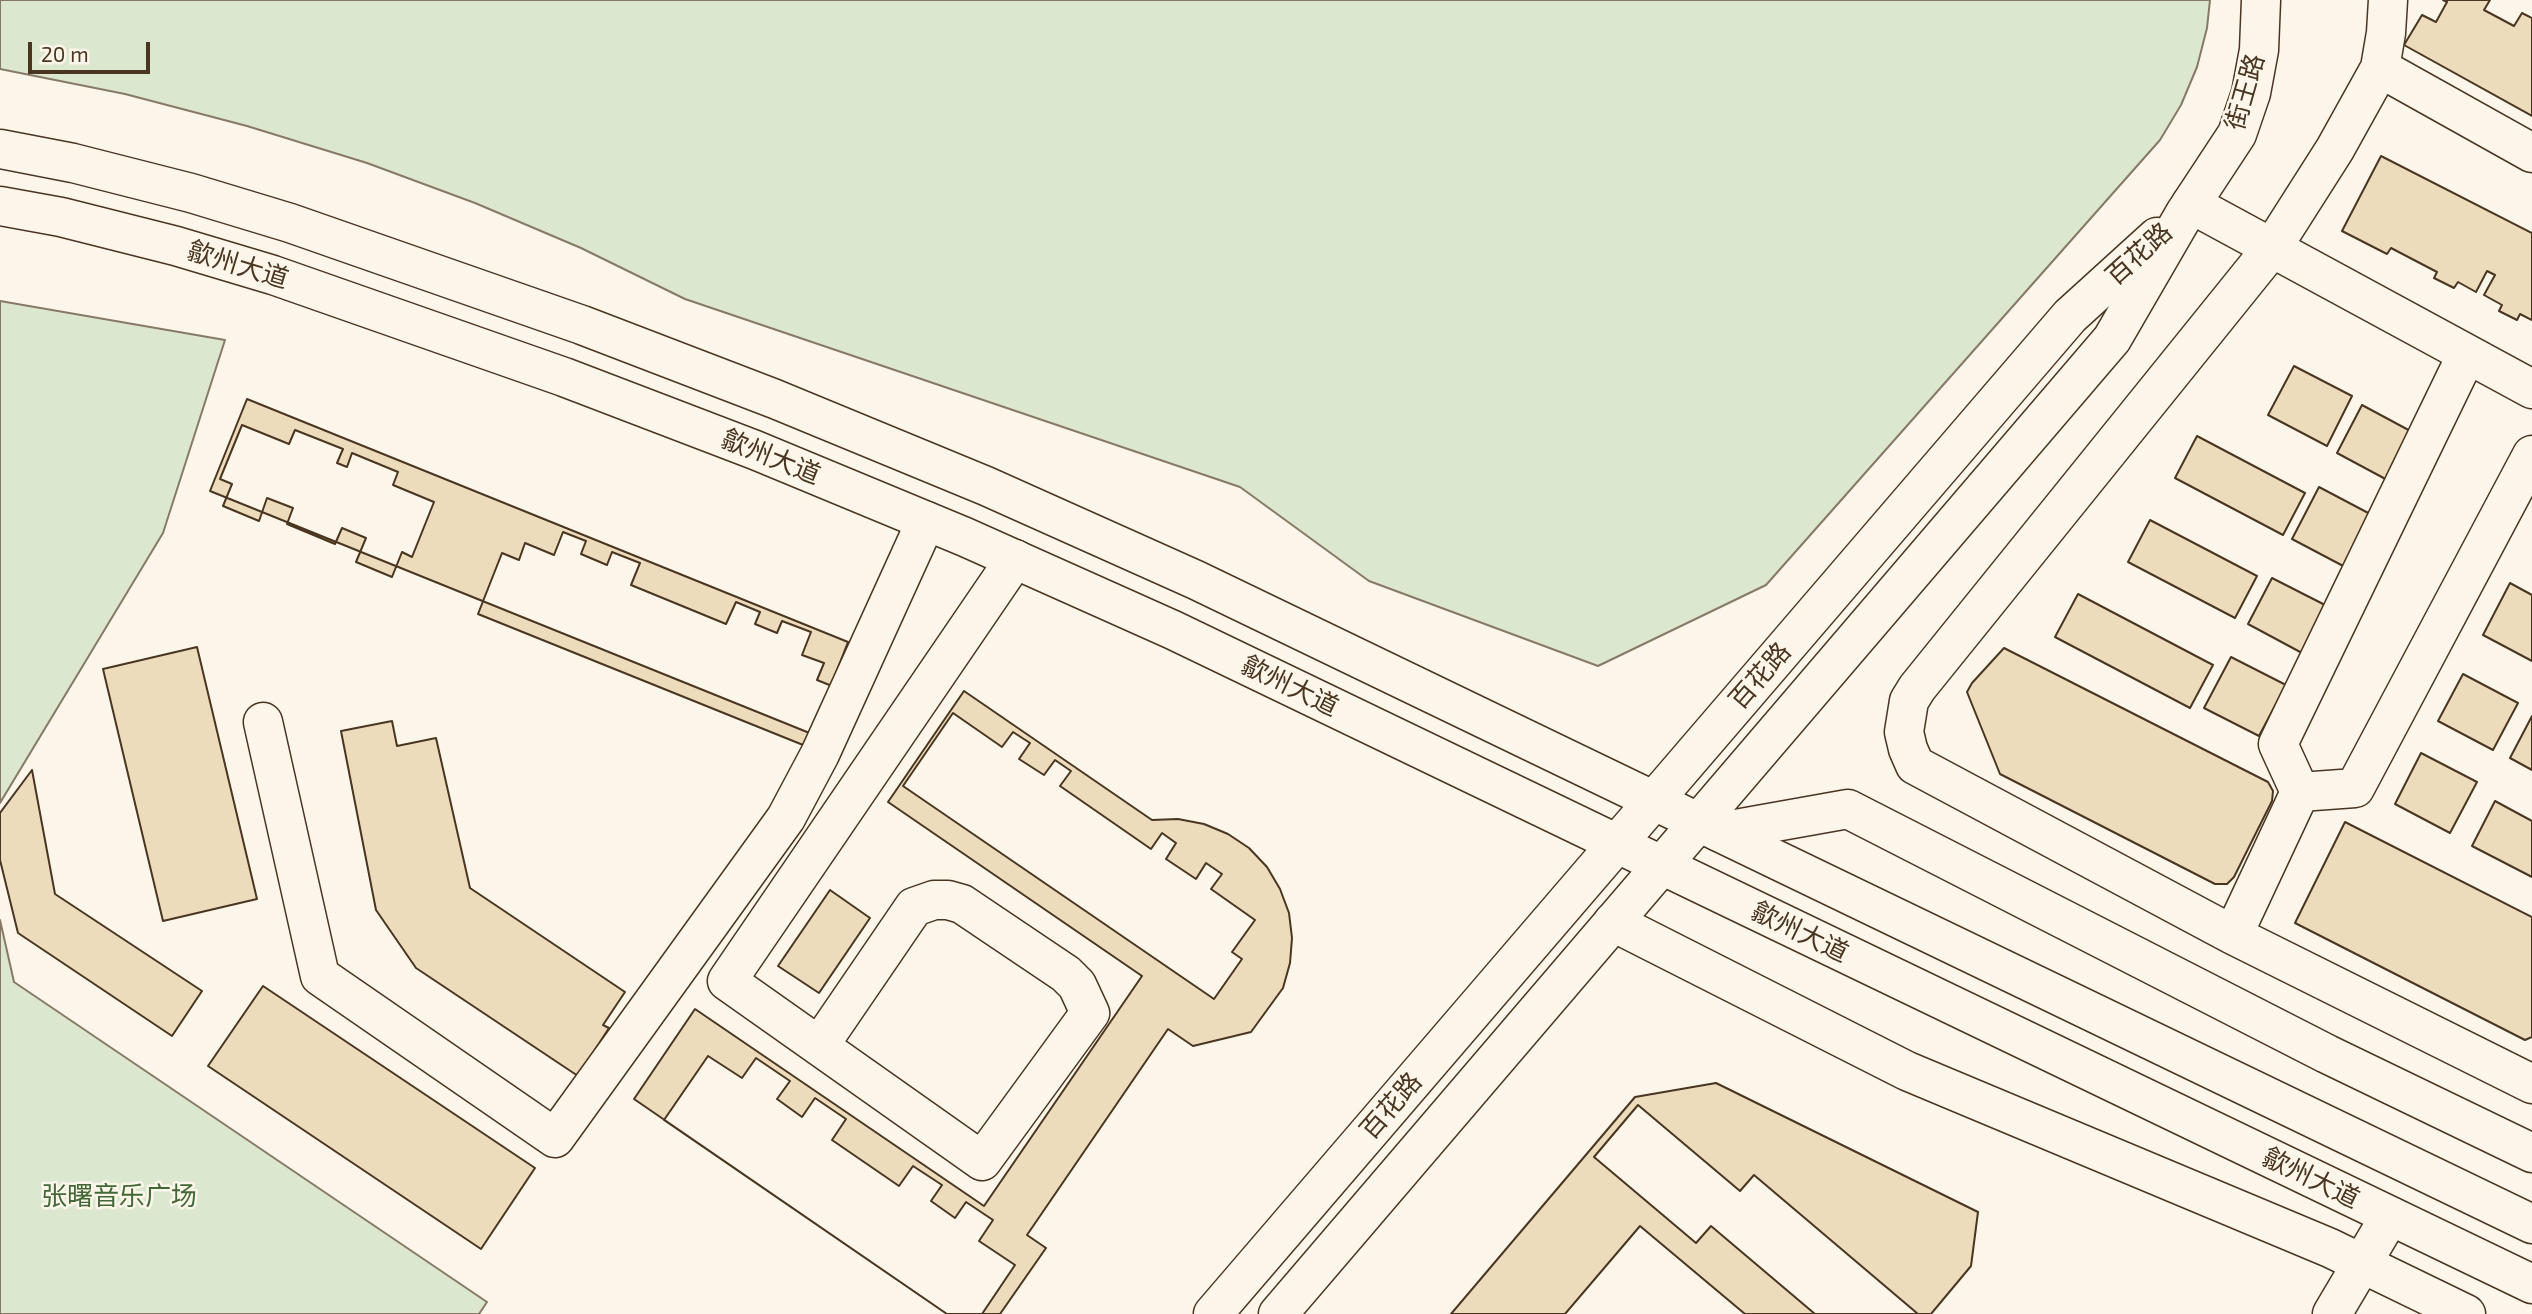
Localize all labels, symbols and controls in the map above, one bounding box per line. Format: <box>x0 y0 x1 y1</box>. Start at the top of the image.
scale bar <box>32 28 154 72</box>
text: 20 m <box>41 41 89 66</box>
street label: 街王路 <box>2219 50 2271 134</box>
street label: 百花路 <box>2100 216 2178 292</box>
street label: 歙州大道 <box>184 235 292 295</box>
street label: 歙州大道 <box>717 423 825 491</box>
street label: 百花路 <box>1723 636 1797 716</box>
street label: 歙州大道 <box>1236 649 1344 723</box>
street label: 歙州大道 <box>1746 895 1854 969</box>
street label: 百花路 <box>1354 1066 1428 1146</box>
street label: 歙州大道 <box>2257 1141 2365 1215</box>
park label: 张曙音乐广场 <box>41 1180 197 1212</box>

